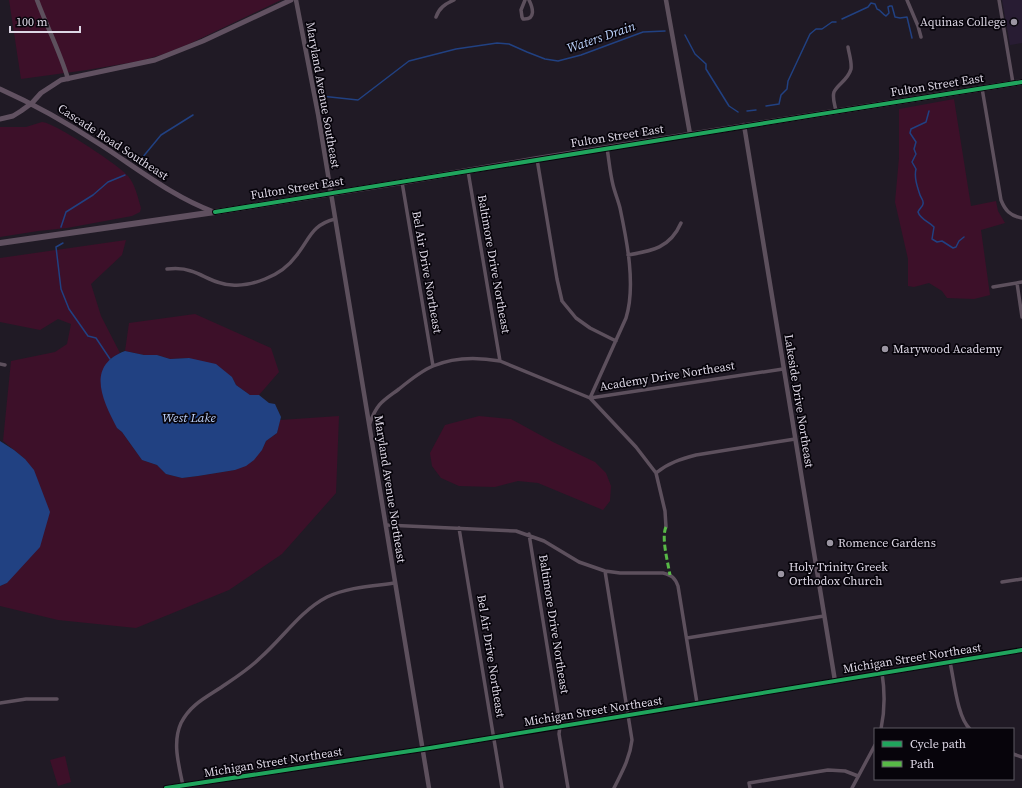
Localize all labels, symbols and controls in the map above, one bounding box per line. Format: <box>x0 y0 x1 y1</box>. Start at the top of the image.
scale bar <box>10 8 80 34</box>
text: 100 m <box>16 14 48 30</box>
place label: Aquinas College <box>920 14 1006 30</box>
water label: Waters Drain <box>565 17 638 57</box>
marker: Aquinas College <box>1009 17 1019 27</box>
street label: Maryland Avenue Southeast <box>302 21 344 169</box>
street label: Fulton Street East <box>889 70 985 100</box>
street label: Cascade Road Southeast <box>55 100 171 184</box>
street label: Fulton Street East <box>569 121 665 151</box>
street label: Fulton Street East <box>249 173 345 203</box>
street label: Baltimore Drive Northeast <box>474 193 514 335</box>
street label: Bel Air Drive Northeast <box>408 210 446 335</box>
street label: Lakeside Drive Northeast <box>781 333 817 469</box>
place label: Marywood Academy <box>893 341 1003 357</box>
marker: Marywood Academy <box>880 344 890 354</box>
street label: Academy Drive Northeast <box>598 357 736 395</box>
water label: West Lake <box>162 409 217 426</box>
street label: Maryland Avenue Northeast <box>370 414 410 564</box>
place label: Romence Gardens <box>838 535 936 551</box>
marker: Romence Gardens <box>825 538 835 548</box>
street label: Baltimore Drive Northeast <box>535 553 573 695</box>
place label: Holy Trinity Greek Orthodox Church <box>789 559 888 589</box>
marker: Holy Trinity Greek Orthodox Church <box>776 569 786 579</box>
street label: Bel Air Drive Northeast <box>473 594 509 719</box>
street label: Michigan Street Northeast <box>842 639 982 677</box>
street label: Michigan Street Northeast <box>523 692 663 730</box>
legend <box>874 728 1014 780</box>
text: Cycle path <box>910 736 966 752</box>
street label: Michigan Street Northeast <box>203 743 343 781</box>
text: Path <box>910 756 934 772</box>

